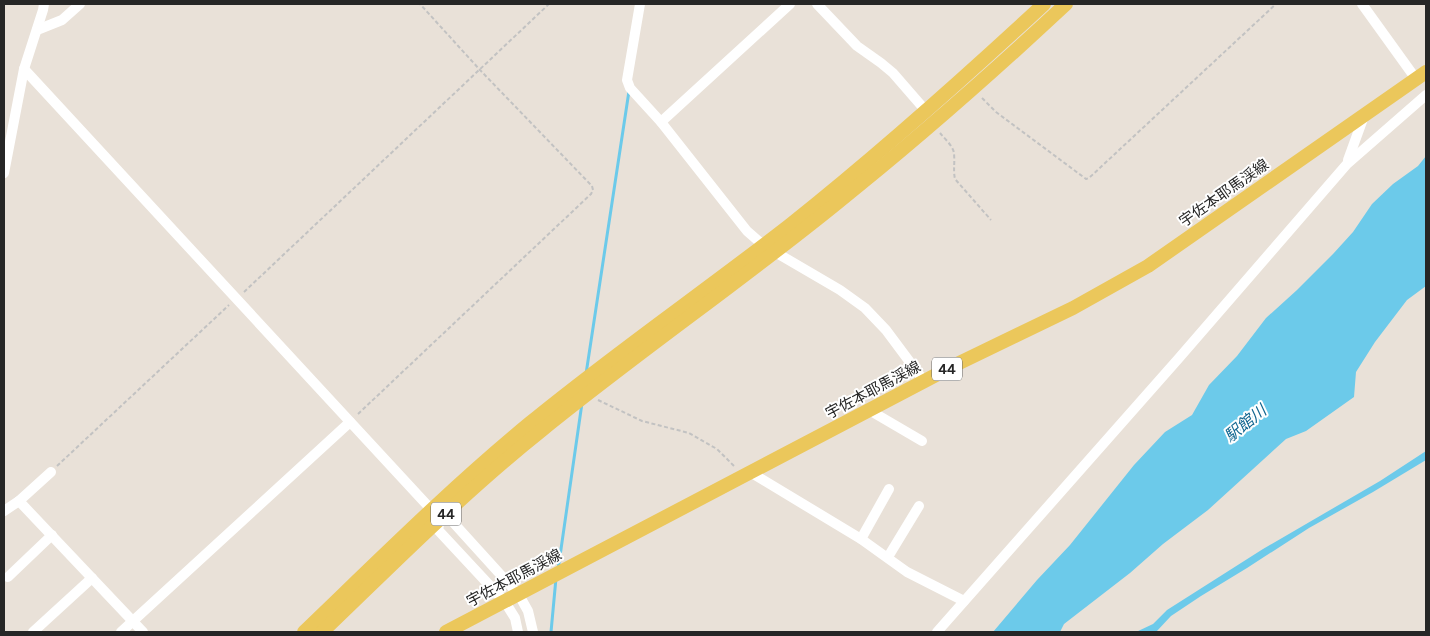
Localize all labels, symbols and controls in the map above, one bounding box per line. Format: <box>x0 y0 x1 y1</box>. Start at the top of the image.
street label: 宇佐本耶馬渓線 <box>1176 156 1272 230</box>
street label: 宇佐本耶馬渓線 <box>822 357 924 423</box>
road number: 44 <box>932 358 962 380</box>
water label: 駅館川 <box>1221 400 1271 446</box>
road number: 44 <box>431 502 461 526</box>
street label: 宇佐本耶馬渓線 <box>463 545 565 611</box>

